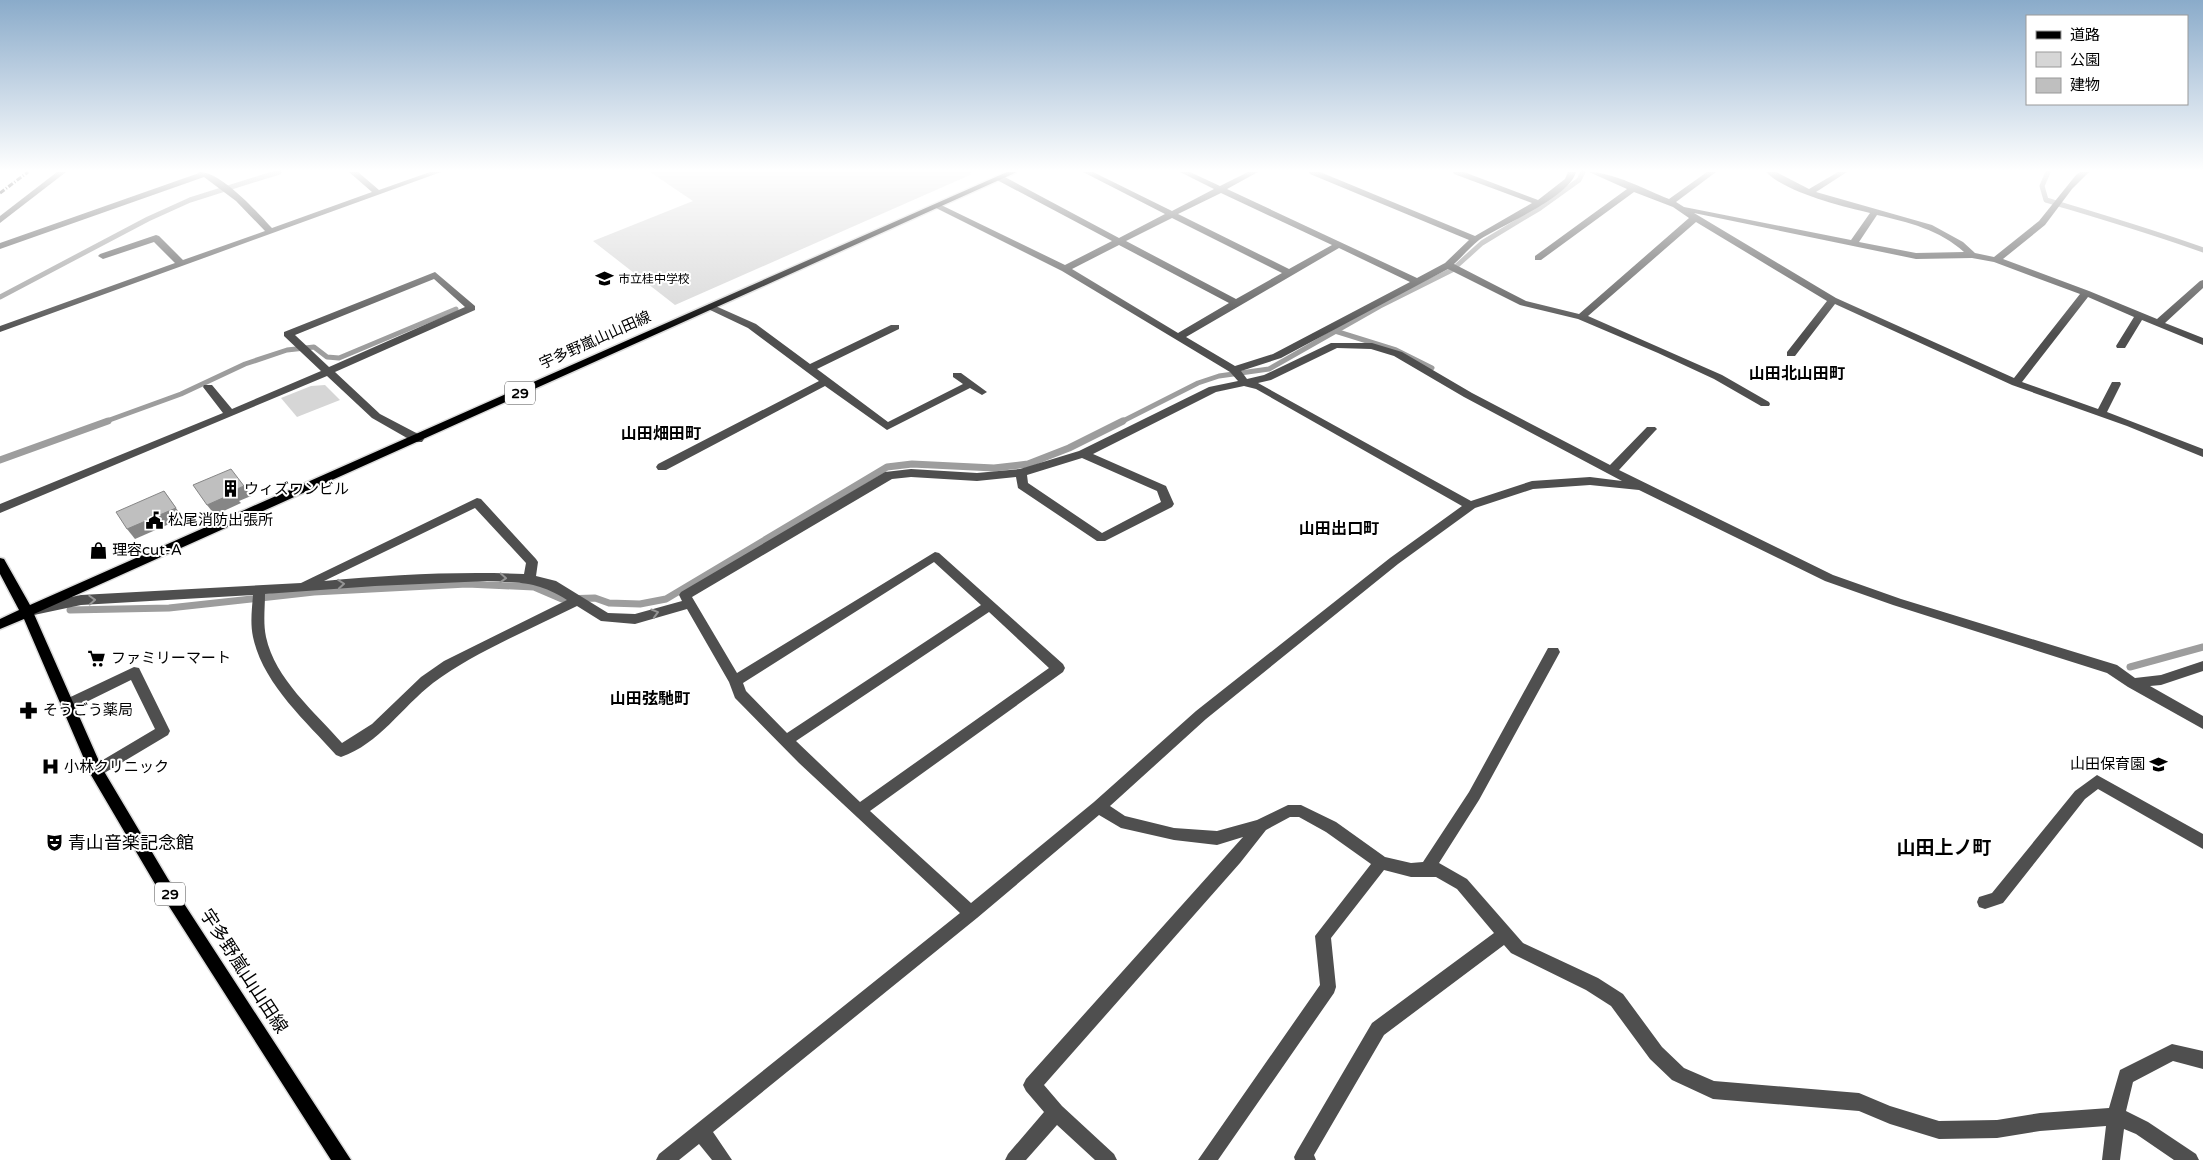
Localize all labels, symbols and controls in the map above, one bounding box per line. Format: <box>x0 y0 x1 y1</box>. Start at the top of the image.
legend <box>2026 15 2188 105</box>
text: 道路 <box>2070 26 2100 44</box>
text: 公園 <box>2070 51 2100 69</box>
text: 建物 <box>2070 76 2100 94</box>
school or university icon: 市立桂中学校 <box>594 269 614 289</box>
place label: 市立桂中学校 <box>618 272 690 286</box>
street label: 宇多野嵐山山田線 <box>537 307 653 373</box>
district label: 山田北山田町 <box>1749 364 1845 384</box>
road number: 29 <box>505 382 535 404</box>
district label: 山田畑田町 <box>621 424 701 444</box>
building icon: ウィズワンビル <box>220 479 240 499</box>
place label: ウィズワンビル <box>244 480 349 498</box>
public building icon: 松尾消防出張所 <box>144 510 164 530</box>
place label: 松尾消防出張所 <box>168 511 273 529</box>
district label: 山田出口町 <box>1299 519 1379 539</box>
shop icon: 理容cut-A <box>88 540 108 560</box>
place label: 理容cut-A <box>112 541 182 559</box>
one-way arrow <box>500 573 508 584</box>
one-way arrow <box>338 579 346 590</box>
one-way arrow <box>88 594 96 605</box>
one-way arrow <box>651 609 659 619</box>
supermarket icon: ファミリーマート <box>87 648 107 668</box>
place label: ファミリーマート <box>111 649 231 667</box>
district label: 山田弦馳町 <box>610 689 690 709</box>
pharmacy icon: そうごう薬局 <box>19 700 39 720</box>
place label: そうごう薬局 <box>43 701 133 719</box>
school or university icon: 山田保育園 <box>2149 754 2169 774</box>
place label: 山田保育園 <box>2070 755 2145 773</box>
hospital icon: 小林クリニック <box>40 757 60 777</box>
place label: 小林クリニック <box>64 758 169 776</box>
place label: 青山音楽記念館 <box>68 832 194 854</box>
theatre icon: 青山音楽記念館 <box>44 833 64 853</box>
district label: 山田上ノ町 <box>1896 837 1992 859</box>
road number: 29 <box>155 882 185 906</box>
street label: 宇多野嵐山山田線 <box>196 905 292 1037</box>

